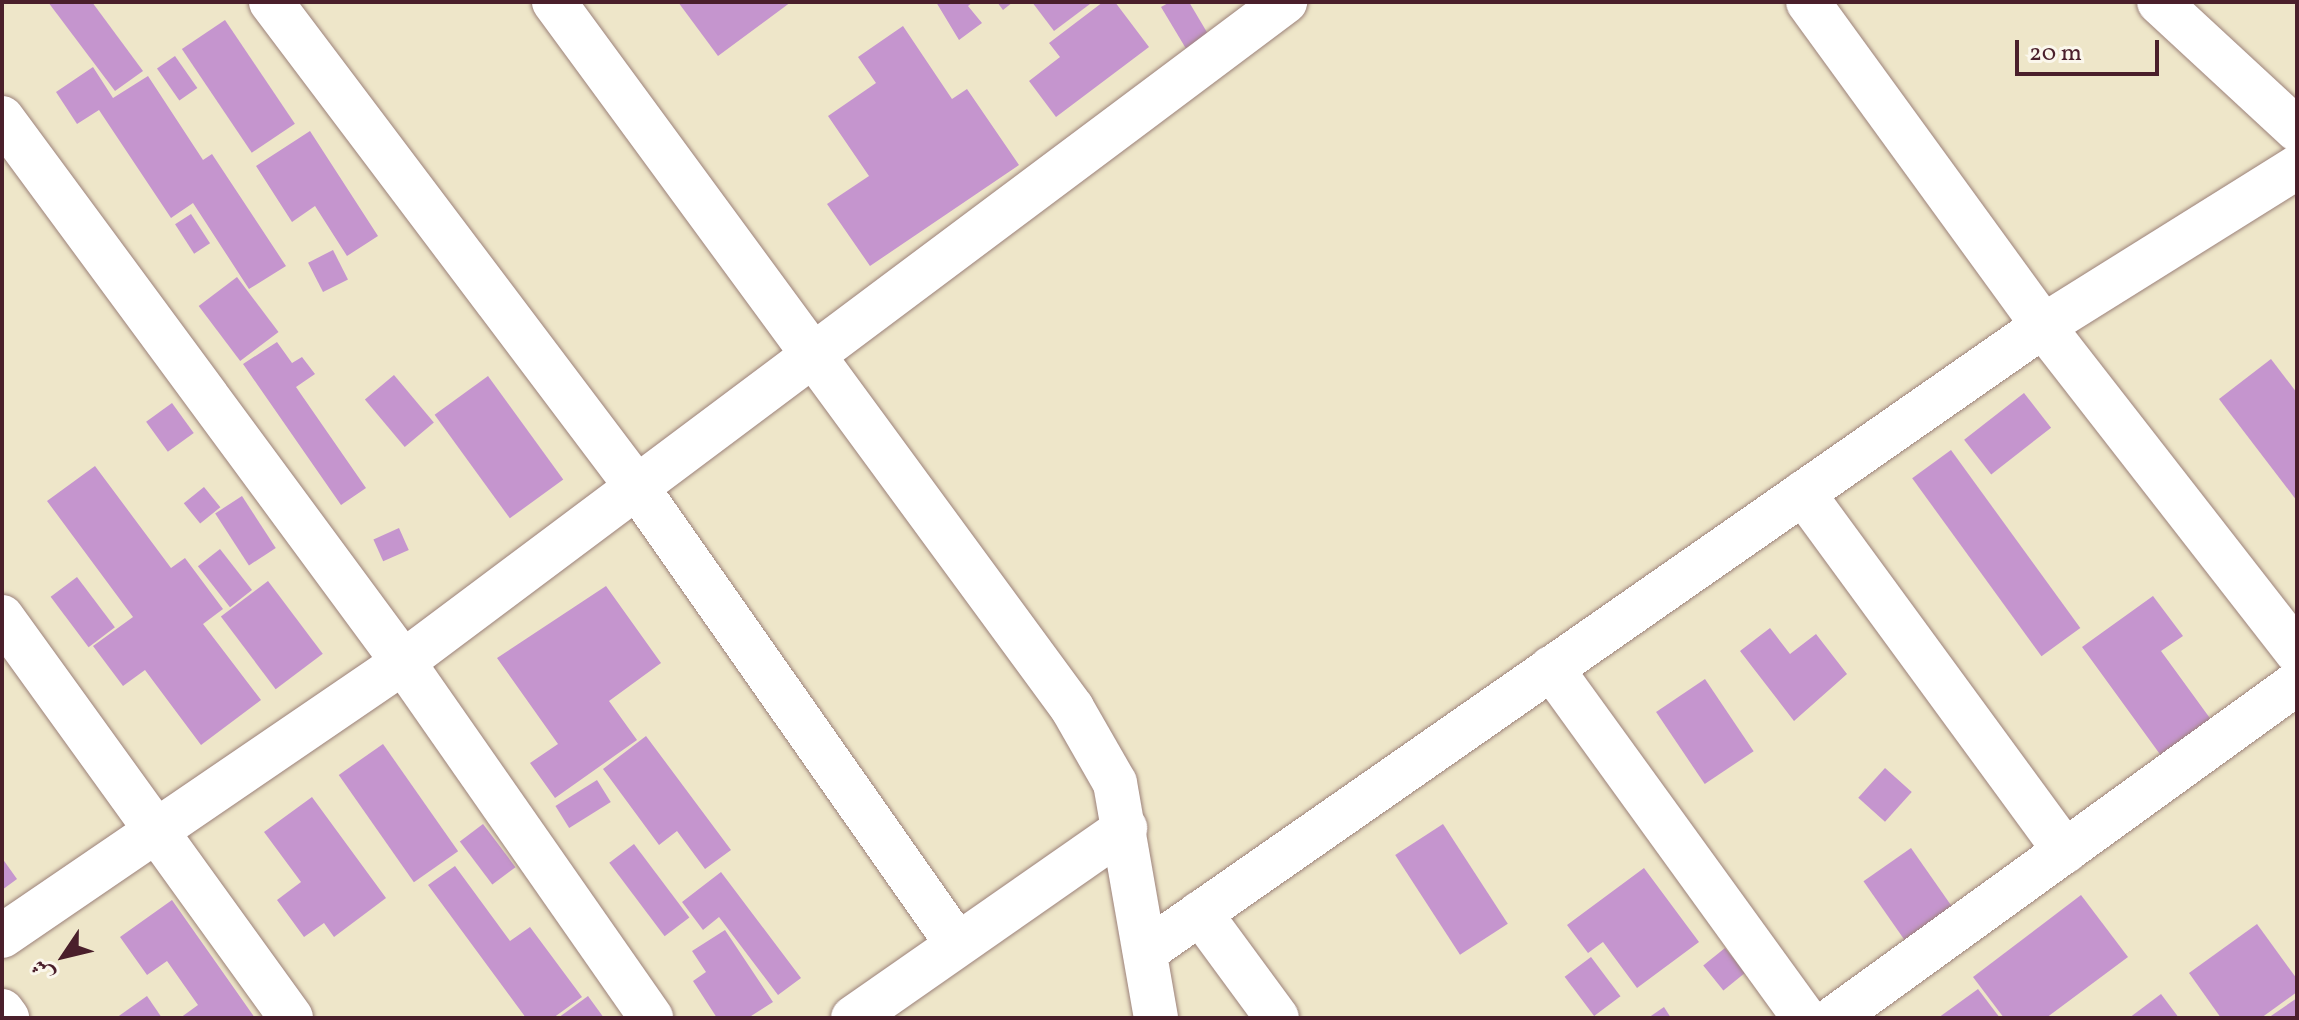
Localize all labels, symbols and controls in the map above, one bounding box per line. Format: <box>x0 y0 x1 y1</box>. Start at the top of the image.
scale bar <box>2019 24 2163 74</box>
text: 20 m <box>2029 37 2082 71</box>
north arrow <box>24 916 104 996</box>
text: ش <box>25 952 63 988</box>

